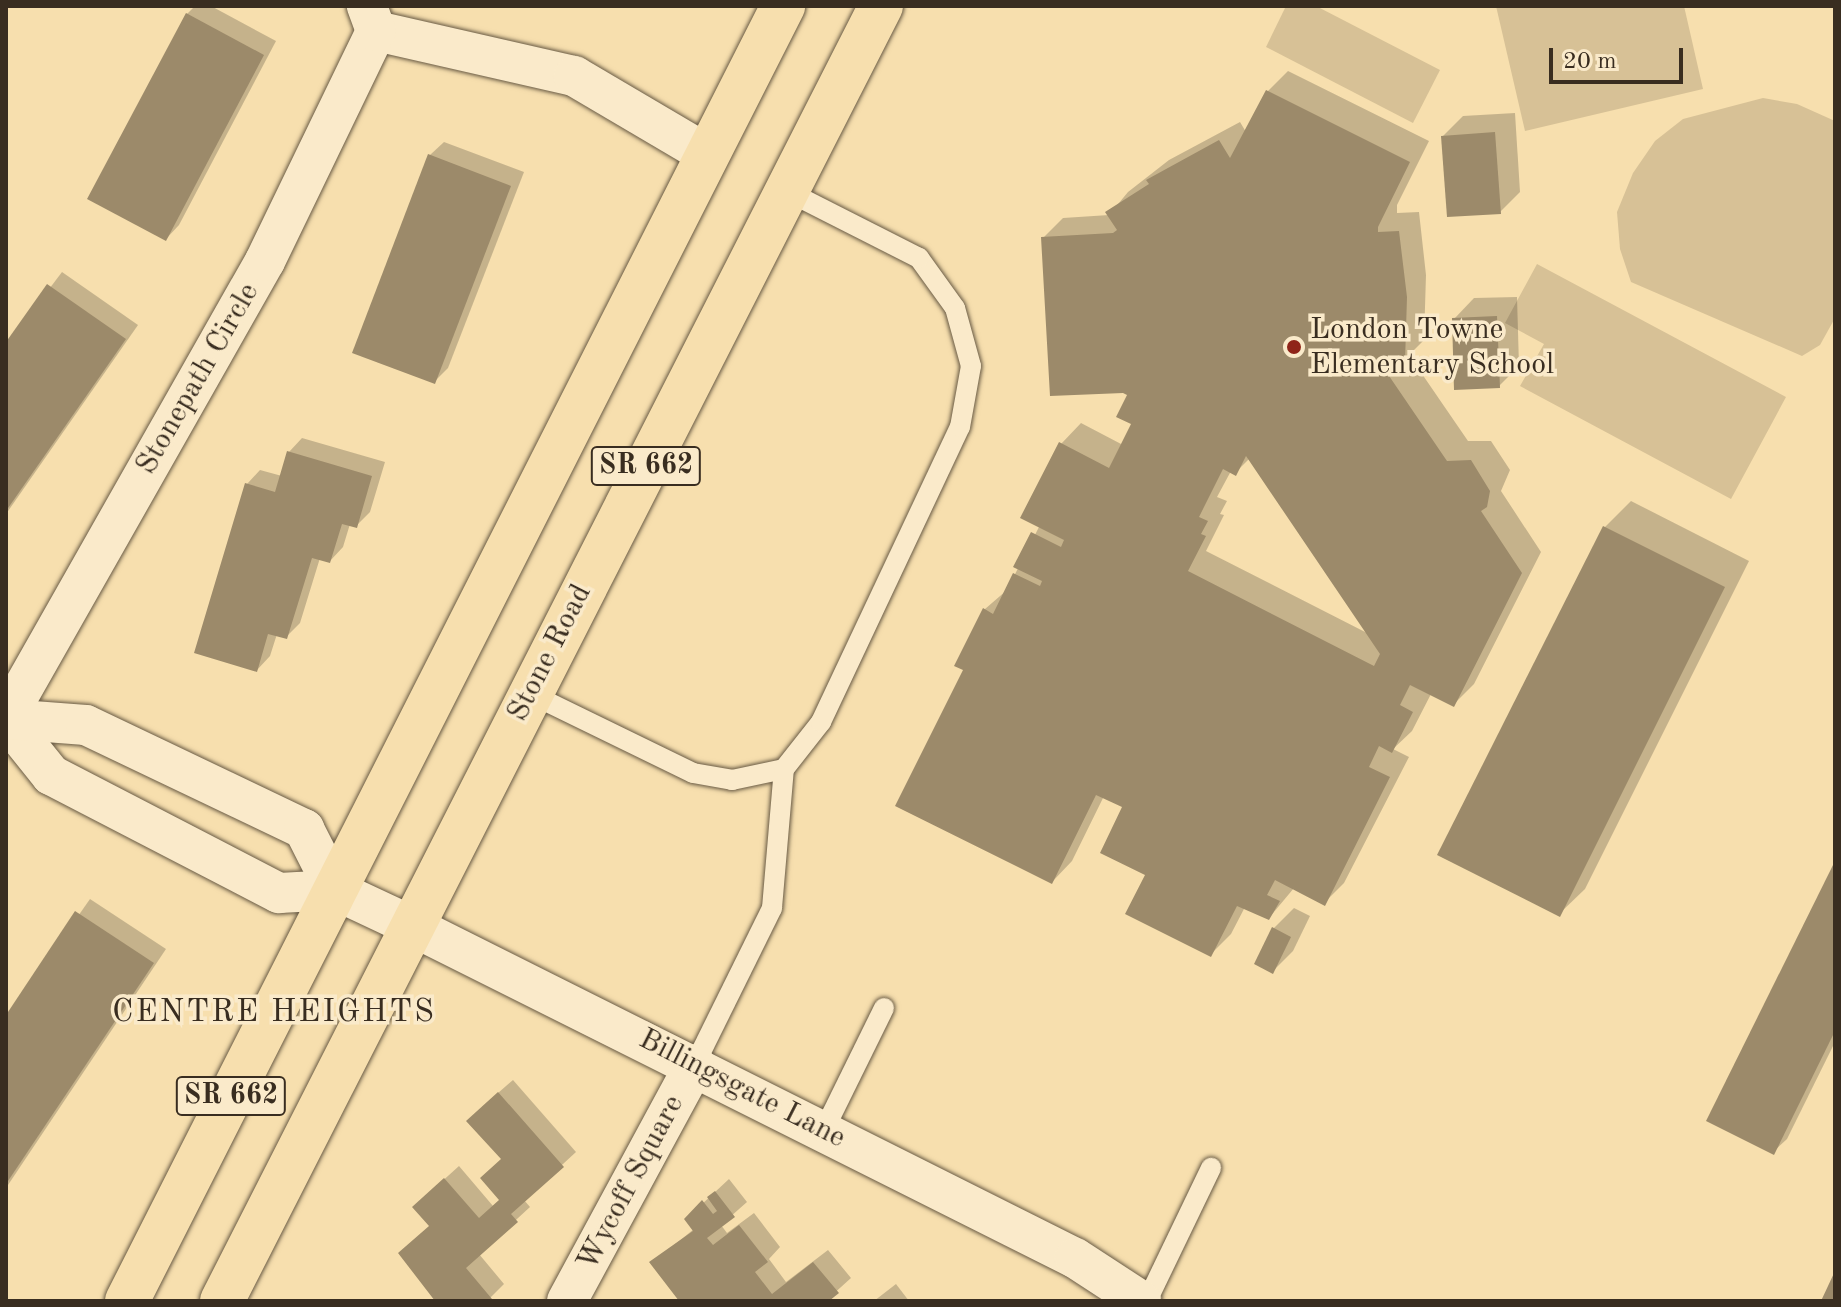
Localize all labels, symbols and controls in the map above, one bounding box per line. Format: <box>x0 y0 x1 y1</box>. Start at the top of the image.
scale bar <box>1553 32 1687 82</box>
text: 20 m <box>1563 50 1617 74</box>
street label: Stonepath Circle <box>129 277 267 481</box>
place label: London Towne Elementary School <box>1310 312 1554 382</box>
marker: London Towne Elementary School <box>1285 338 1303 356</box>
road number: SR 662 <box>590 442 702 490</box>
street label: Stone Road <box>500 578 600 728</box>
district label: CENTRE HEIGHTS <box>112 994 436 1032</box>
street label: Billingsgate Lane <box>633 1021 851 1157</box>
road number: SR 662 <box>175 1072 287 1120</box>
street label: Wycoff Square <box>570 1089 692 1277</box>

